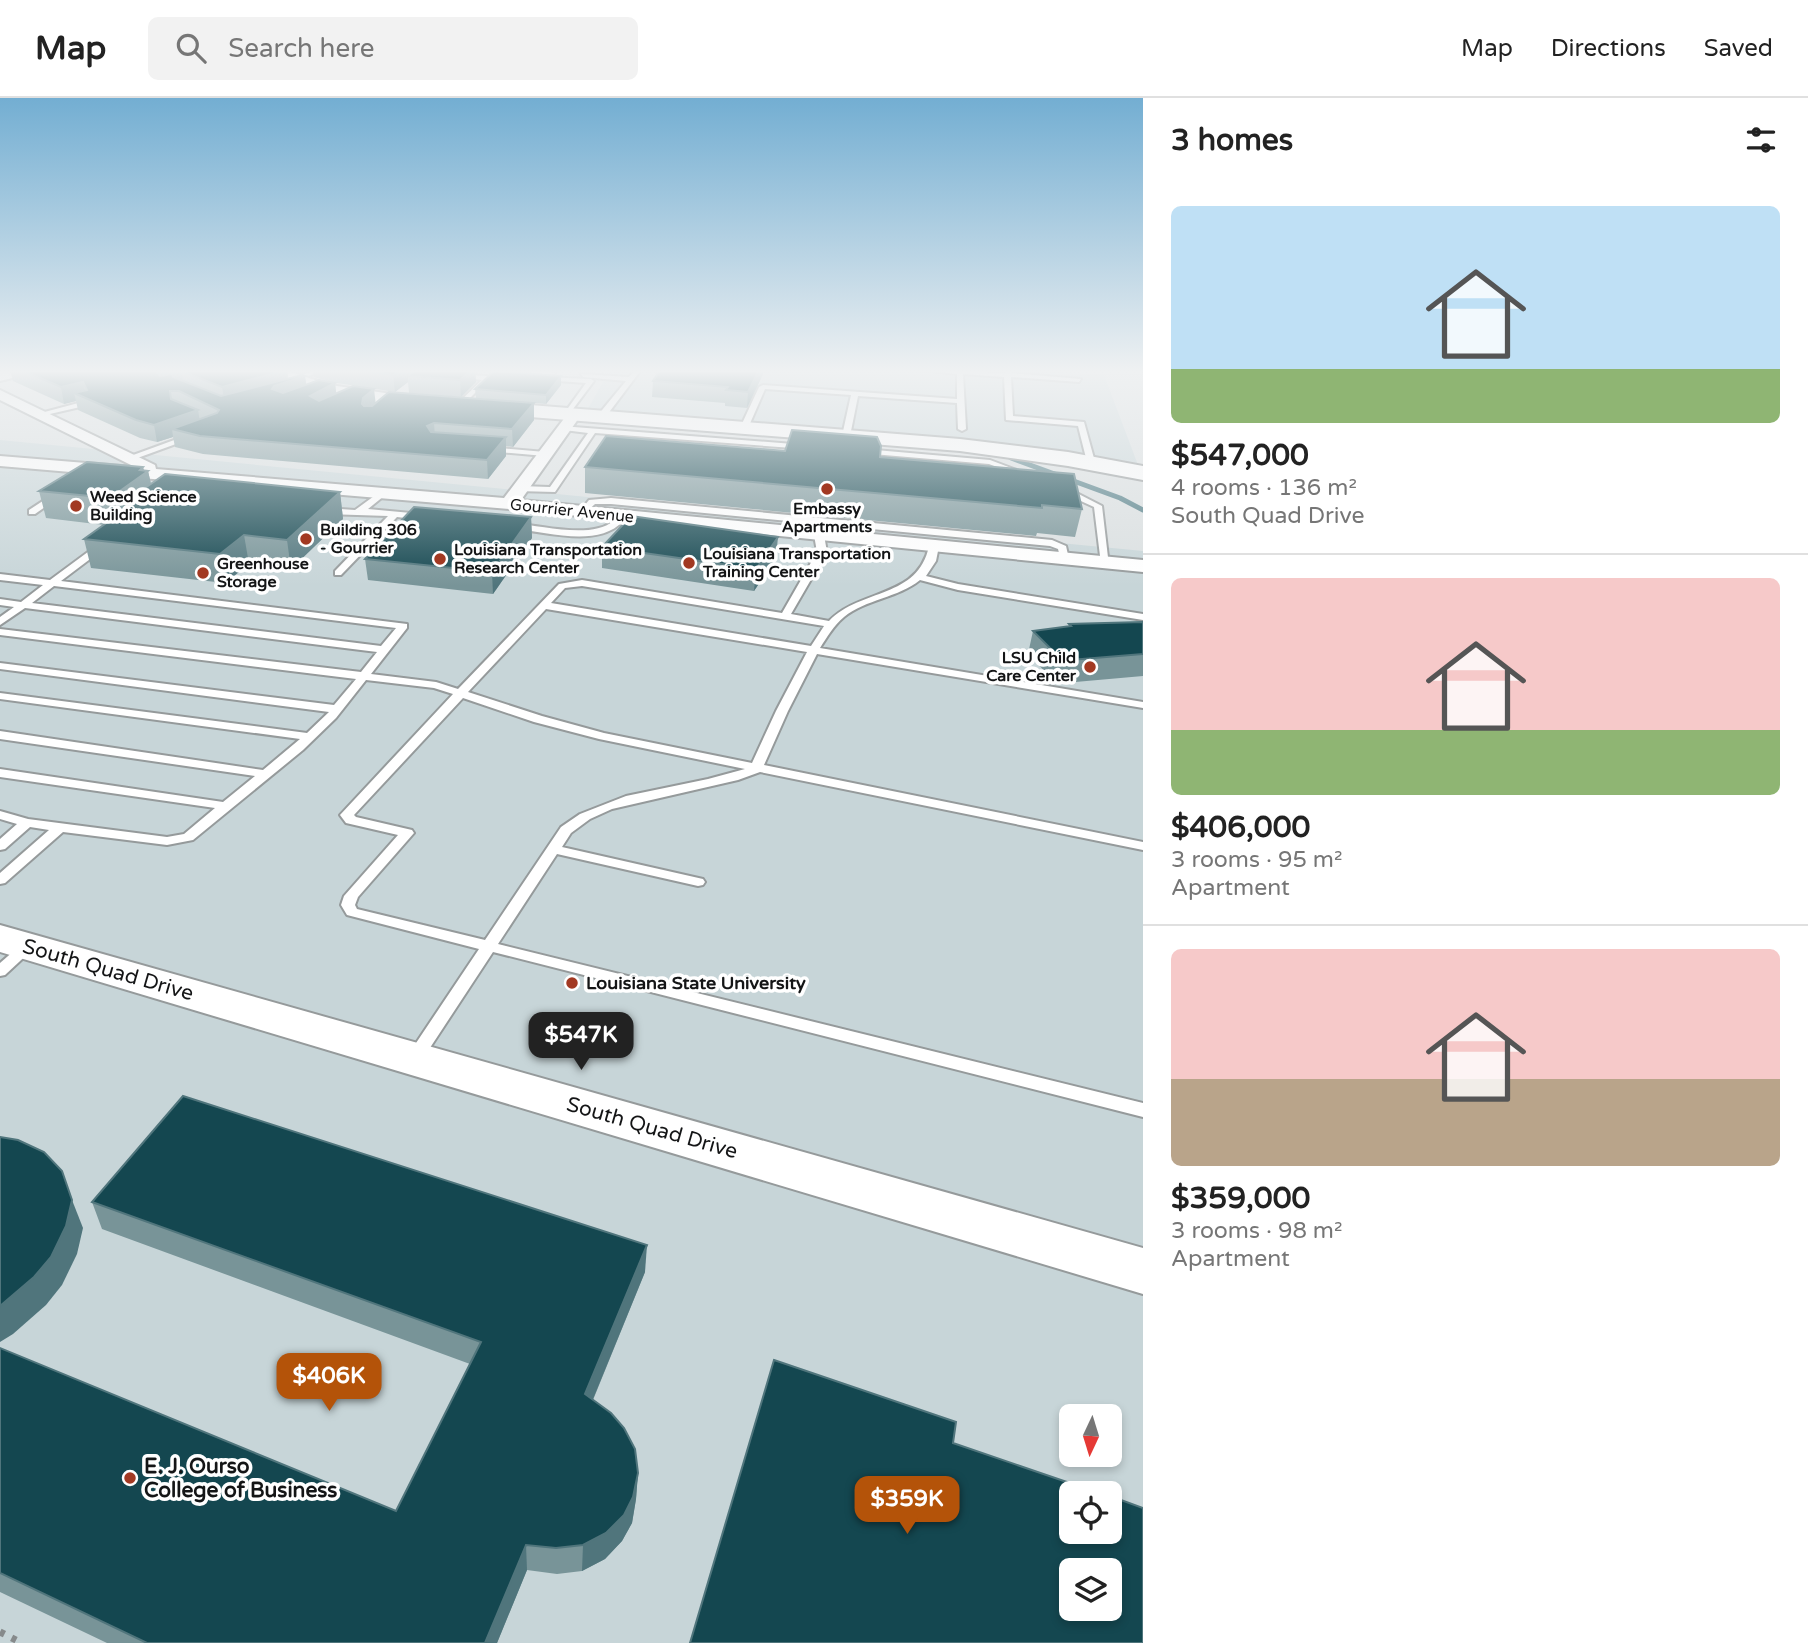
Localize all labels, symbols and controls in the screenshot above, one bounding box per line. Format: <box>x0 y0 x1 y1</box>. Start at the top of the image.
search box <box>148 17 638 80</box>
text: Map <box>35 29 106 68</box>
icon: search <box>172 29 210 67</box>
text: Search here <box>228 33 374 64</box>
text: Map <box>1461 34 1513 63</box>
text: Directions <box>1551 34 1666 63</box>
text: Saved <box>1704 34 1773 63</box>
icon: filters <box>1742 121 1780 159</box>
text: 3 homes <box>1171 122 1293 159</box>
icon: home <box>1413 251 1539 377</box>
text: $547,000 <box>1171 437 1309 474</box>
text: 4 rooms · 136 m² <box>1171 474 1357 502</box>
marker: Embassy Apartments <box>819 481 835 497</box>
place label: Weed Science Building <box>90 487 197 525</box>
street label: Gourrier Avenue <box>509 495 635 527</box>
marker: Weed Science Building <box>68 498 84 514</box>
place label: Embassy Apartments <box>782 499 872 537</box>
text: South Quad Drive <box>1171 502 1365 530</box>
place label: Building 306 - Gourrier <box>320 520 417 558</box>
marker: Building 306 - Gourrier <box>298 531 314 547</box>
place label: Louisiana Transportation Research Center <box>454 540 642 578</box>
place label: Louisiana Transportation Training Center <box>702 544 891 582</box>
marker: Louisiana Transportation Research Center <box>432 551 448 567</box>
place label: Greenhouse Storage <box>217 554 309 592</box>
marker: Louisiana Transportation Training Center <box>681 555 697 571</box>
marker: Greenhouse Storage <box>195 565 211 581</box>
icon: home <box>1413 623 1539 749</box>
place label: LSU Child Care Center <box>986 648 1077 686</box>
marker: LSU Child Care Center <box>1082 659 1098 675</box>
text: $406,000 <box>1171 809 1310 846</box>
text: 3 rooms · 95 m² <box>1171 846 1342 874</box>
text: Apartment <box>1171 874 1290 902</box>
street label: South Quad Drive <box>20 934 196 1006</box>
place label: Louisiana State University <box>586 972 806 994</box>
marker: Louisiana State University <box>564 975 580 991</box>
icon: home <box>1413 994 1539 1120</box>
pin: $547K <box>532 1012 630 1072</box>
text: $547K <box>545 1021 617 1049</box>
street label: South Quad Drive <box>564 1092 740 1164</box>
text: $359,000 <box>1171 1180 1310 1217</box>
text: 3 rooms · 98 m² <box>1171 1217 1342 1245</box>
text: Apartment <box>1171 1245 1290 1273</box>
pin: $406K <box>280 1354 378 1413</box>
text: $406K <box>293 1362 365 1390</box>
north arrow <box>1059 1404 1122 1466</box>
map controls <box>1059 1404 1122 1621</box>
place label: E. J. Ourso College of Business <box>144 1454 337 1503</box>
marker: E. J. Ourso College of Business <box>122 1470 138 1486</box>
pin: $359K <box>858 1476 956 1536</box>
button: locate <box>1059 1481 1122 1544</box>
text: $359K <box>871 1485 943 1513</box>
button: layers <box>1059 1558 1122 1621</box>

